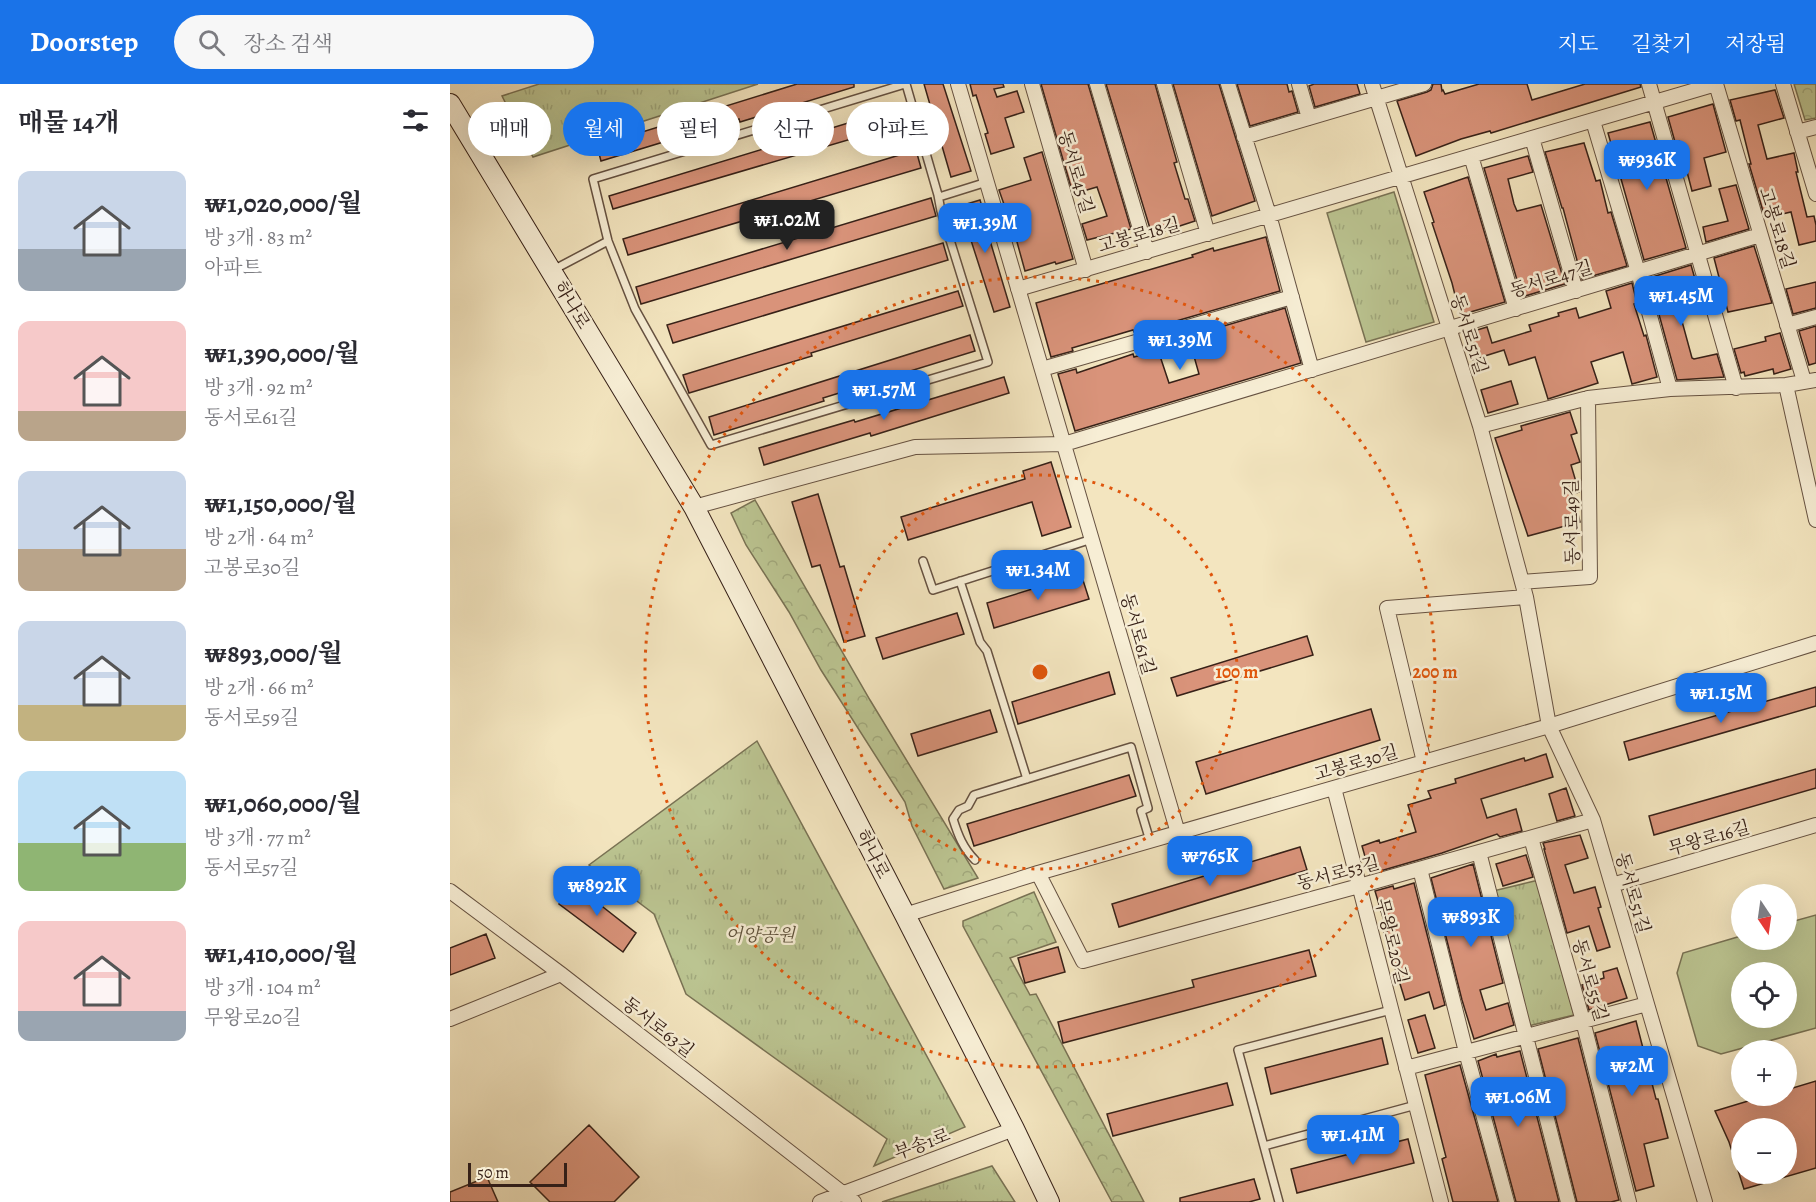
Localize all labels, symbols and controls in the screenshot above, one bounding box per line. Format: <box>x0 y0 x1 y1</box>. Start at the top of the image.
search box <box>174 15 594 69</box>
text: Doorstep <box>30 23 138 61</box>
icon: search <box>195 26 228 59</box>
text: 장소 검색 <box>243 29 333 59</box>
text: 지도 <box>1558 30 1598 58</box>
text: 길찾기 <box>1631 30 1692 58</box>
text: 저장됨 <box>1725 30 1786 58</box>
chip: 매매 <box>468 102 551 156</box>
chip: 월세 <box>563 102 645 156</box>
chip: 필터 <box>657 102 740 156</box>
chip: 신규 <box>752 102 834 156</box>
chip: 아파트 <box>846 102 949 156</box>
icon: filters <box>399 104 432 137</box>
text: 매물 14개 <box>18 105 119 140</box>
street label: 동서로45길 <box>1053 128 1099 216</box>
pin: ₩936K <box>1605 140 1689 191</box>
text: ₩936K <box>1618 146 1676 173</box>
street label: 고봉로18길 <box>1753 184 1801 272</box>
text: ₩1,020,000/월 <box>204 186 362 221</box>
icon: home <box>66 195 138 267</box>
pin: ₩1.02M <box>738 200 836 251</box>
pin: ₩1.39M <box>936 203 1034 254</box>
text: ₩1.02M <box>754 206 821 233</box>
text: ₩1.39M <box>952 209 1018 236</box>
street label: 고봉로18길 <box>1095 212 1183 258</box>
text: 방 3개 · 83 m² <box>204 224 312 251</box>
text: 아파트 <box>204 254 262 281</box>
street label: 동서로47길 <box>1507 255 1595 303</box>
street label: 하나로 <box>548 276 596 334</box>
pin: ₩1.45M <box>1632 276 1730 327</box>
text: ₩1.45M <box>1648 282 1714 309</box>
street label: 동서로51길 <box>1445 291 1493 377</box>
pin: ₩1.39M <box>1131 320 1229 371</box>
text: ₩1.39M <box>1147 326 1213 353</box>
text: ₩1,390,000/월 <box>204 336 360 371</box>
icon: home <box>66 345 138 417</box>
pin: ₩1.57M <box>835 370 933 421</box>
text: 방 3개 · 92 m² <box>204 374 313 401</box>
text: ₩1.57M <box>852 376 916 403</box>
text: 동서로61길 <box>204 404 297 431</box>
street label: 동서로49길 <box>1559 479 1585 565</box>
text: ₩1,150,000/월 <box>204 486 357 521</box>
icon: home <box>66 495 138 567</box>
text: 방 2개 · 64 m² <box>204 524 313 551</box>
pin: ₩1.34M <box>989 550 1087 601</box>
text: 고봉로30길 <box>204 554 300 581</box>
text: ₩1.34M <box>1005 556 1071 583</box>
street label: 동서로61길 <box>1115 590 1161 678</box>
text: ₩893,000/월 <box>204 636 343 671</box>
icon: home <box>66 645 138 717</box>
text: 100 m <box>1216 660 1258 684</box>
text: 200 m <box>1412 660 1458 684</box>
centre of rings <box>1030 662 1050 682</box>
pin: ₩1.15M <box>1672 673 1770 724</box>
text: 방 2개 · 66 m² <box>204 674 314 701</box>
text: ₩1.15M <box>1690 679 1752 706</box>
text: 동서로59길 <box>204 704 299 731</box>
street label: 고봉로30길 <box>1311 740 1401 786</box>
text: ₩1,060,000/월 <box>204 786 362 821</box>
icon: home <box>66 795 138 867</box>
street label: 무왕로16길 <box>1665 815 1753 861</box>
text: 방 3개 · 77 m² <box>204 824 311 851</box>
street label: 하나로 <box>850 825 896 883</box>
pin: ₩765K <box>1168 836 1252 887</box>
text: ₩765K <box>1181 842 1239 869</box>
street label: 동서로53길 <box>1294 850 1382 896</box>
street label: 동서로51길 <box>1610 850 1656 936</box>
text: 동서로57길 <box>204 854 298 881</box>
pin: ₩892K <box>555 866 639 917</box>
text: ₩892K <box>567 872 627 899</box>
north arrow <box>1731 884 1797 950</box>
map controls <box>1731 884 1797 1184</box>
street label: 무왕로20길 <box>1370 896 1414 986</box>
pin: ₩893K <box>1429 897 1513 948</box>
text: ₩893K <box>1442 903 1500 930</box>
park label: 어양공원 <box>725 923 796 947</box>
text: ₩1,410,000/월 <box>204 936 358 971</box>
street label: 동서로55길 <box>1567 936 1613 1024</box>
icon: home <box>66 945 138 1017</box>
button: locate <box>1731 962 1797 1028</box>
text: 방 3개 · 104 m² <box>204 974 321 1001</box>
street label: 동서로63길 <box>617 991 699 1063</box>
text: 무왕로20길 <box>204 1004 301 1031</box>
button: + <box>1731 1040 1797 1106</box>
pin: ₩2M <box>1603 1046 1661 1097</box>
text: ₩2M <box>1610 1052 1654 1079</box>
pin: ₩1.06M <box>1469 1077 1567 1128</box>
text: ₩1.06M <box>1485 1083 1551 1110</box>
pin: ₩1.41M <box>1304 1115 1402 1166</box>
button: − <box>1731 1118 1797 1184</box>
text: ₩1.41M <box>1321 1121 1385 1148</box>
street label: 부송1로 <box>890 1123 954 1165</box>
scale bar <box>468 1160 567 1188</box>
text: 50 m <box>477 1162 509 1184</box>

